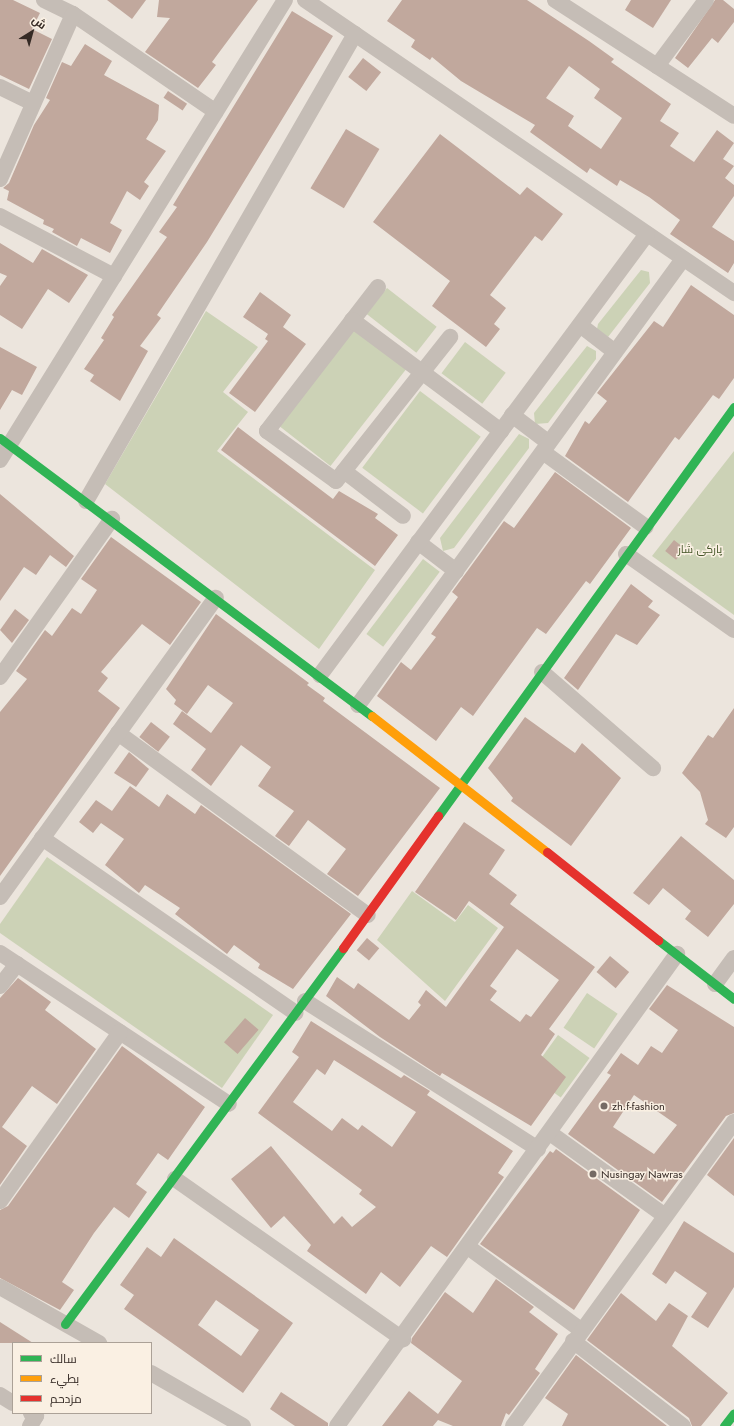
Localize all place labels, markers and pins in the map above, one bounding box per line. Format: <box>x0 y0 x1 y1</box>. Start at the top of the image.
place label: zh.f-fashion <box>612 1099 665 1113</box>
marker: zh.f-fashion <box>599 1101 609 1111</box>
place label: Nusingay Nawras <box>601 1167 683 1181</box>
marker: Nusingay Nawras <box>588 1169 598 1179</box>

